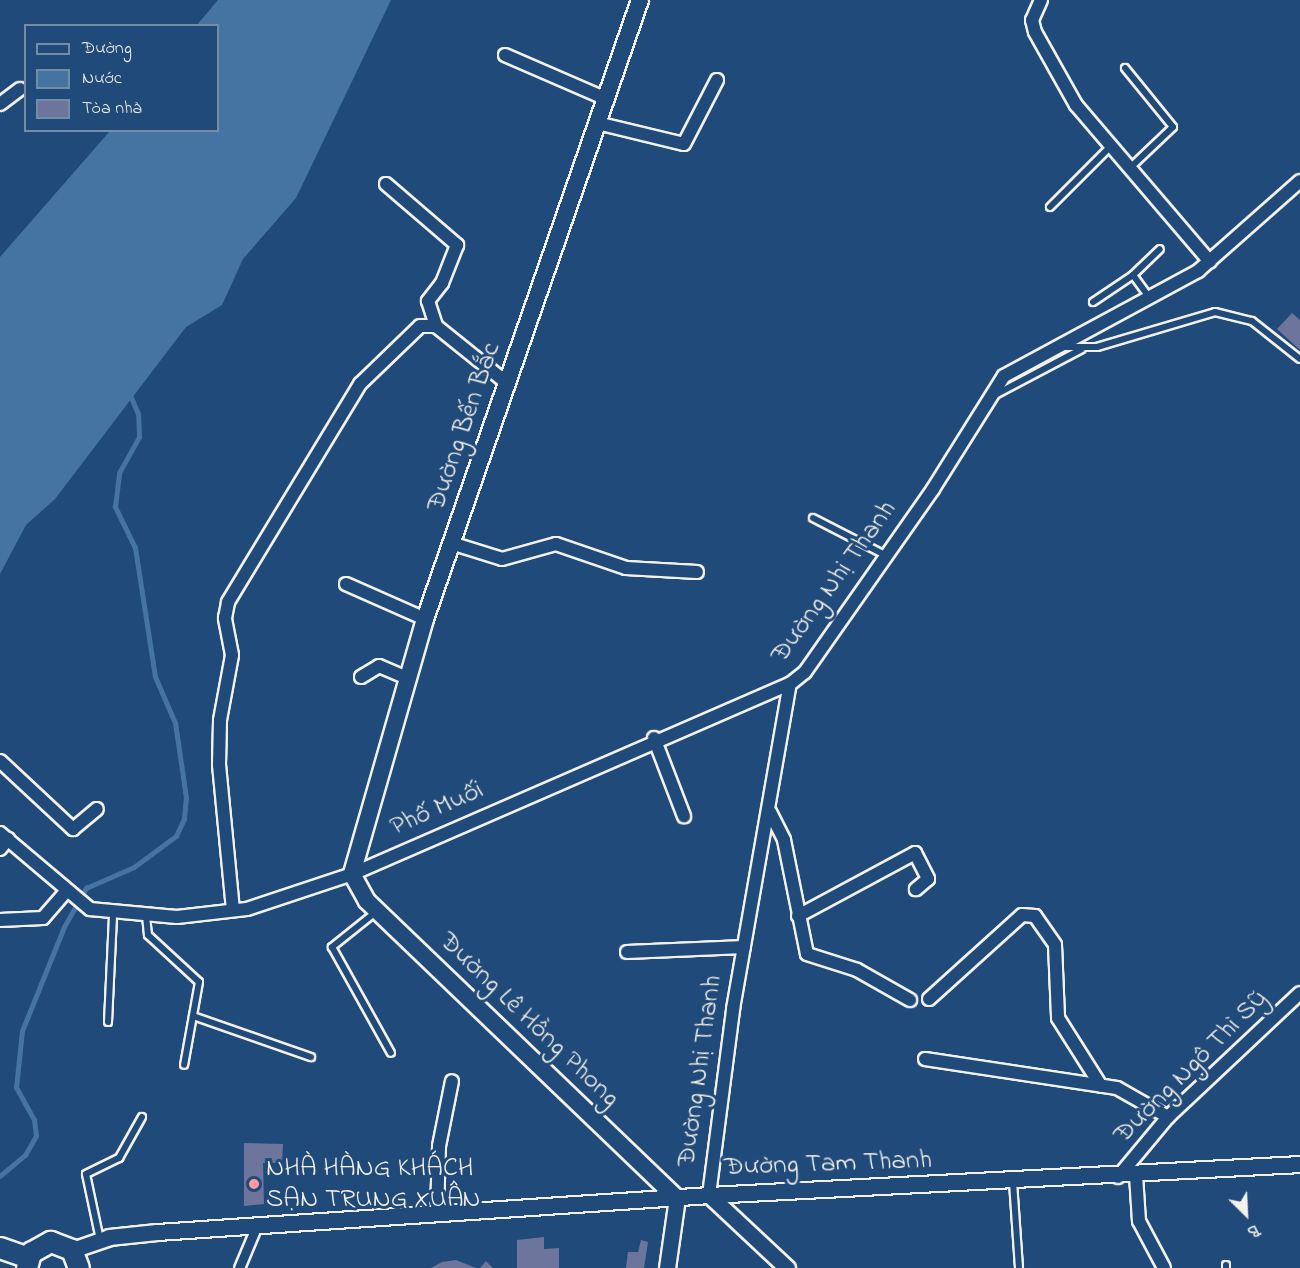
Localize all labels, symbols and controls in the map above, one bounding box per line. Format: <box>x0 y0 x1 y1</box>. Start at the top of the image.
legend <box>24 24 219 132</box>
text: Đường <box>82 36 132 62</box>
text: Nước <box>82 66 122 92</box>
text: Tòa nhà <box>82 96 142 122</box>
street label: Đường Bến Bắc <box>420 338 508 516</box>
street label: Đường Nhị Thanh <box>764 494 904 670</box>
street label: Phố Muối <box>386 774 488 844</box>
street label: Đường Lê Hồng Phong <box>432 925 626 1115</box>
street label: Đường Nhị Thanh <box>671 973 729 1169</box>
street label: Đường Ngô Thì Sỹ <box>1107 983 1275 1151</box>
street label: Đường Tam Thanh <box>723 1144 933 1184</box>
place label: NHÀ HÀNG KHÁCH SẠN TRUNG XUÂN <box>266 1152 480 1215</box>
marker: NHÀ HÀNG KHÁCH SẠN TRUNG XUÂN <box>247 1177 261 1191</box>
north arrow <box>1216 1184 1276 1244</box>
text: B <box>1244 1217 1263 1244</box>

